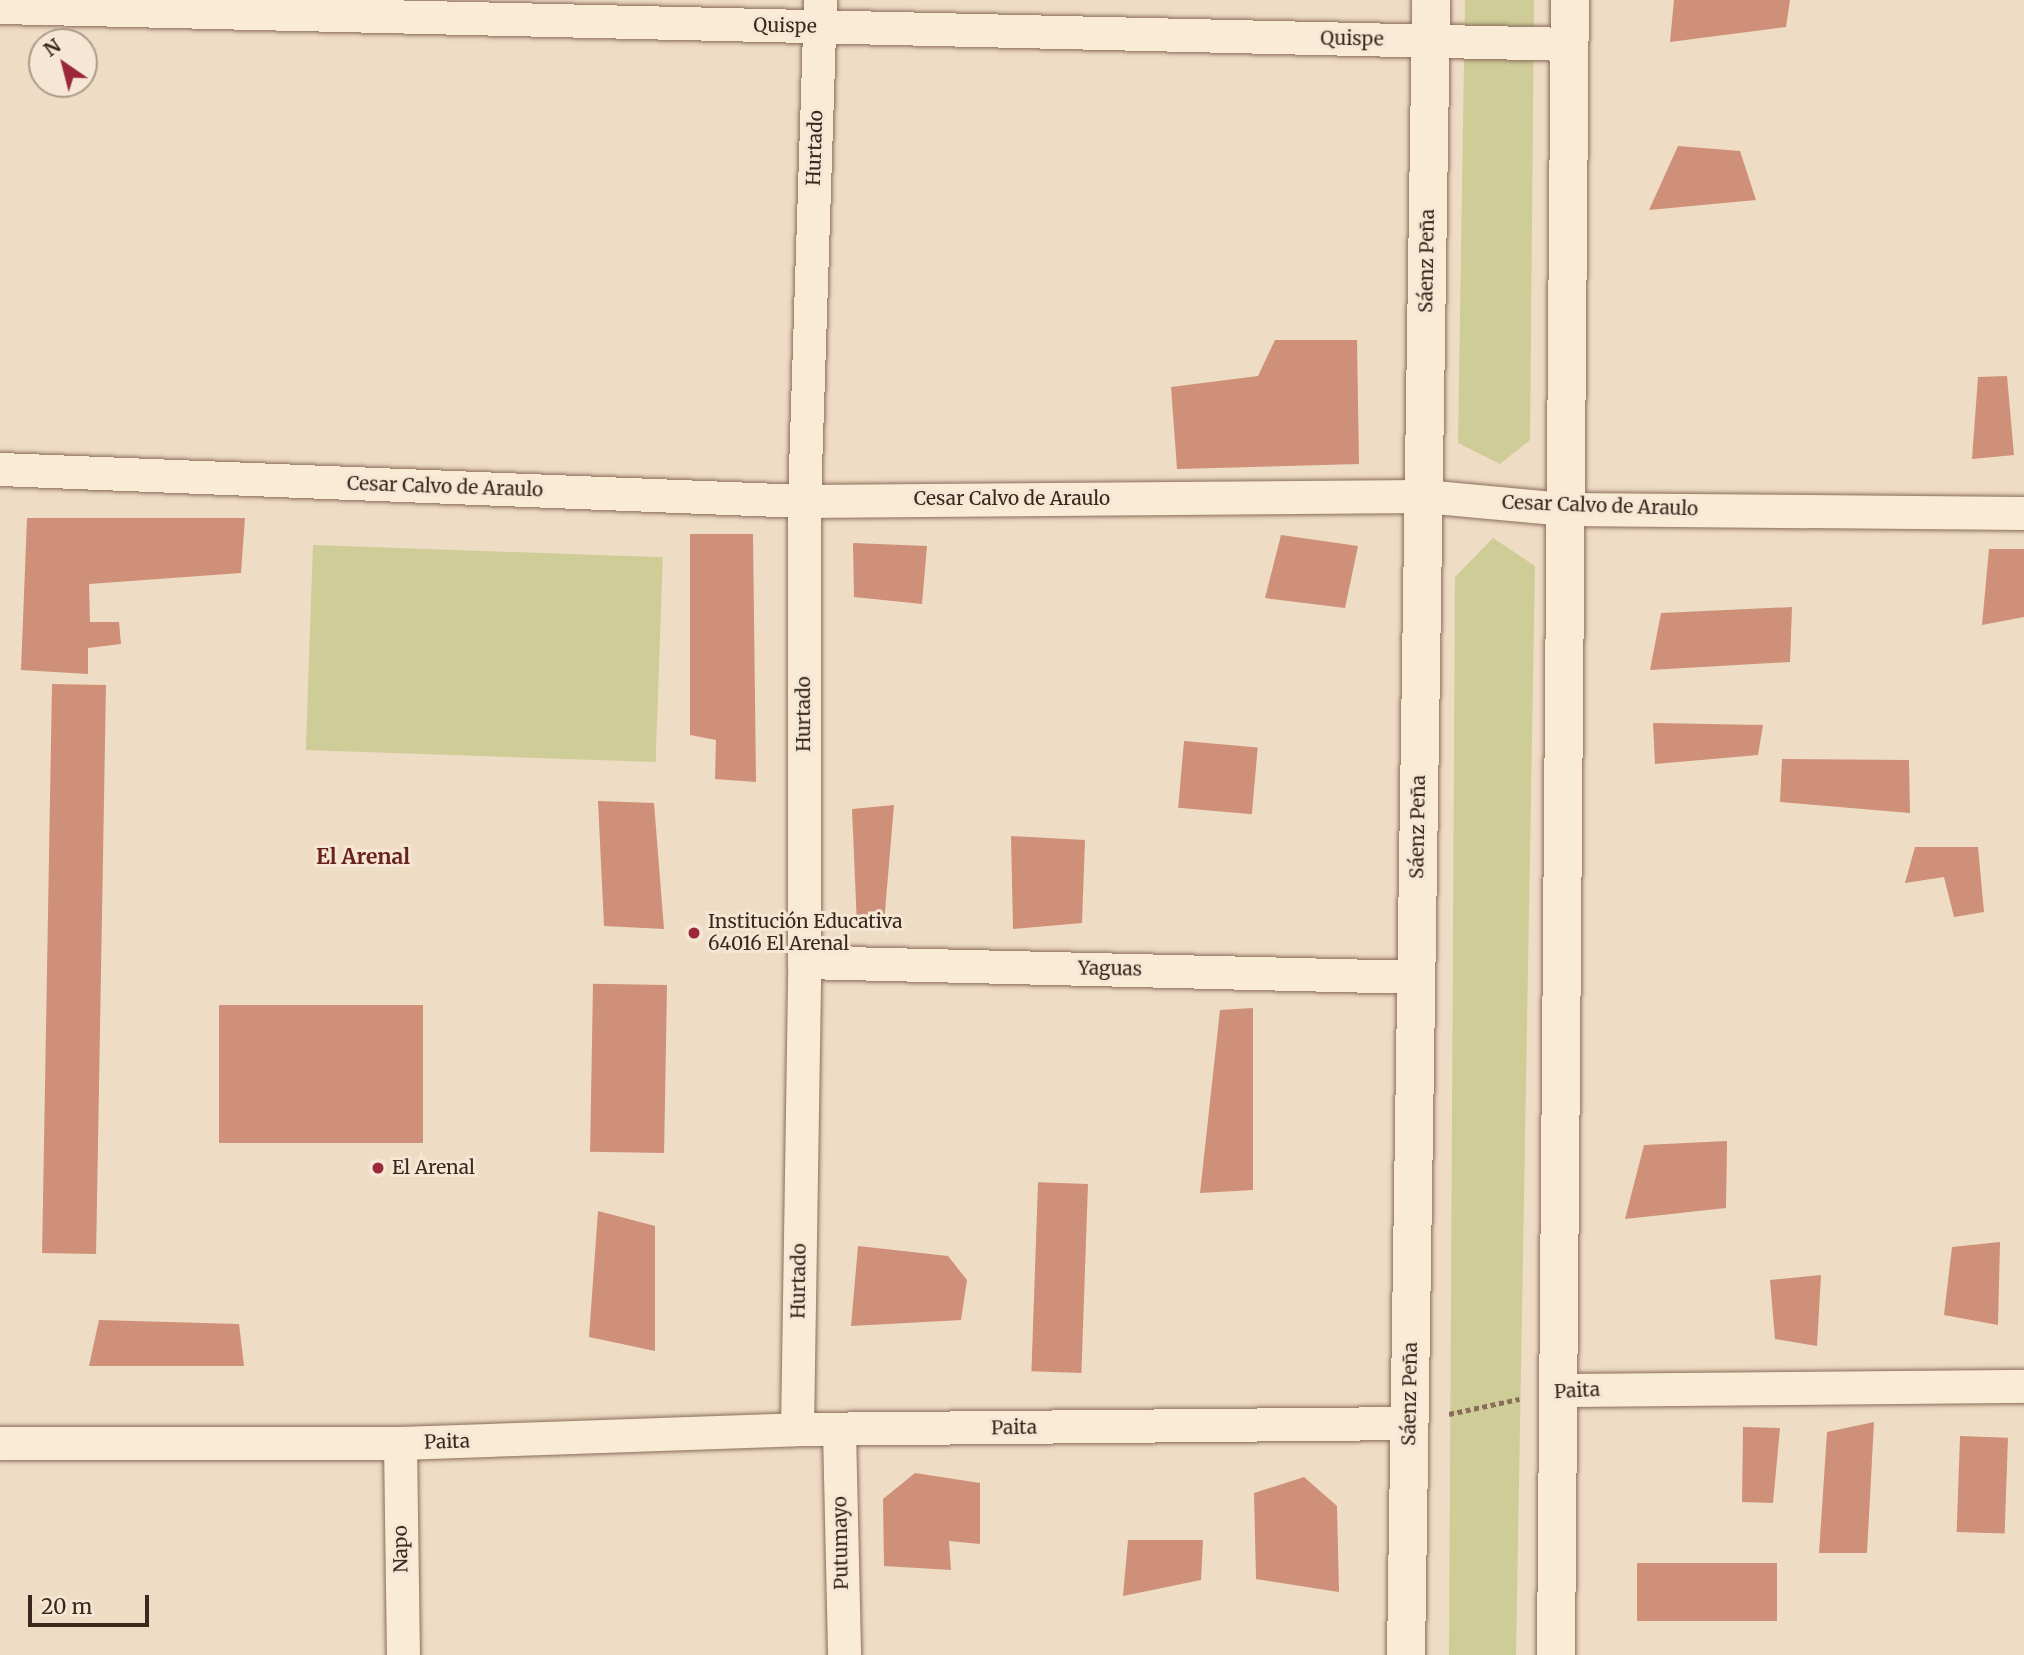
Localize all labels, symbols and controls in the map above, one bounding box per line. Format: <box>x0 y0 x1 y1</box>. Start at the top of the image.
street label: Quispe <box>753 14 817 38</box>
street label: Quispe <box>1320 27 1384 51</box>
north arrow <box>28 28 98 98</box>
text: N <box>39 33 65 62</box>
street label: Hurtado <box>802 110 828 186</box>
street label: Sáenz Peña <box>1415 209 1439 313</box>
street label: Cesar Calvo de Araulo <box>346 472 544 502</box>
street label: Cesar Calvo de Araulo <box>914 488 1110 510</box>
street label: Cesar Calvo de Araulo <box>1501 491 1699 521</box>
street label: Hurtado <box>793 676 815 752</box>
street label: Sáenz Peña <box>1406 775 1430 879</box>
district label: El Arenal <box>316 844 410 870</box>
place label: Institución Educativa 64016 El Arenal <box>708 911 903 955</box>
marker: Institución Educativa 64016 El Arenal <box>686 925 702 941</box>
street label: Yaguas <box>1078 957 1142 981</box>
place label: El Arenal <box>392 1157 475 1179</box>
marker: El Arenal <box>370 1160 386 1176</box>
street label: Hurtado <box>787 1243 811 1319</box>
street label: Sáenz Peña <box>1398 1342 1422 1446</box>
street label: Paita <box>1554 1378 1600 1404</box>
street label: Paita <box>991 1416 1037 1440</box>
street label: Paita <box>424 1430 470 1454</box>
street label: Putumayo <box>829 1496 853 1590</box>
street label: Napo <box>389 1525 413 1573</box>
scale bar <box>32 1582 152 1626</box>
text: 20 m <box>41 1593 92 1620</box>

